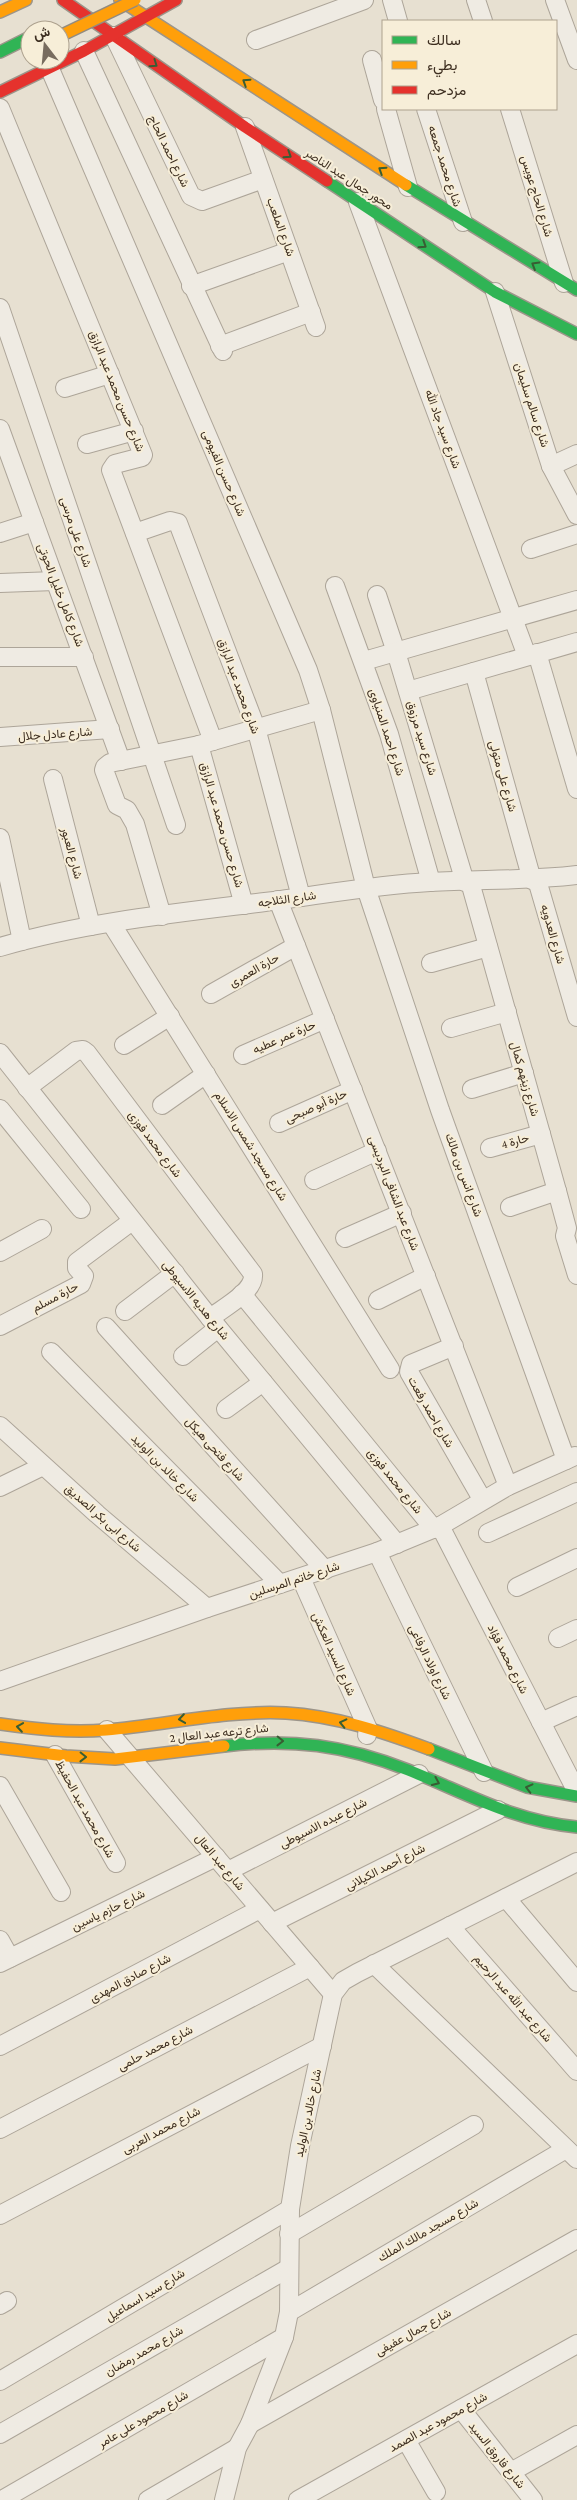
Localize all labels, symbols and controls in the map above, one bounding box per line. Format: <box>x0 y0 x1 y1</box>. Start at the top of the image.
north arrow <box>20 20 70 70</box>
legend <box>382 20 557 110</box>
text: ش <box>31 22 52 43</box>
text: سالك <box>427 32 461 48</box>
text: بطيء <box>427 57 457 78</box>
one-way arrow <box>148 58 157 67</box>
one-way arrow <box>242 79 251 88</box>
text: مزدحم <box>427 82 466 100</box>
street label: شارع احمد الحاج <box>144 113 192 190</box>
street label: شارع محمد جمعه <box>423 124 465 209</box>
street label: محور جمال عبد الناصر <box>301 145 395 213</box>
one-way arrow <box>282 149 291 159</box>
street label: شارع الحاج عويس <box>516 154 556 239</box>
one-way arrow <box>378 167 388 176</box>
street label: شارع الملعب <box>262 196 298 259</box>
one-way arrow <box>418 238 427 248</box>
one-way arrow <box>531 262 540 272</box>
street label: شارع حسن محمد عبد الرازق <box>84 328 148 454</box>
street label: شارع سالم سليمان <box>510 361 552 450</box>
street label: شارع سيد جاد الله <box>420 388 464 471</box>
street label: شارع حسن الفيومى <box>198 428 249 519</box>
street label: شارع على مرسى <box>55 495 95 570</box>
street label: شارع كامل خليل الحوتى <box>33 541 87 649</box>
street label: شارع محمد عبد الرازق <box>213 636 263 736</box>
street label: شارع احمد المنياوى <box>364 686 408 778</box>
street label: شارع سيد مرزوق <box>402 699 440 778</box>
street label: شارع عادل جلال <box>17 724 93 746</box>
street label: شارع على متولى <box>484 739 520 814</box>
street label: شارع حسن محمد عبد الرازق <box>196 761 247 890</box>
street label: شارع العبور <box>56 825 86 881</box>
street label: شارع الثلاجه <box>257 888 317 912</box>
street label: شارع العدويه <box>536 903 568 966</box>
street label: حارة العمرى <box>227 950 282 991</box>
street label: حارة عمر عطيه <box>250 1017 318 1057</box>
street label: شارع زينهم كمال <box>506 1040 542 1119</box>
street label: حارة أبو صبحى <box>283 1086 350 1127</box>
street label: شارع مسجد شمس الاسلام <box>210 1089 290 1204</box>
street label: شارع محمد فوزى <box>124 1108 185 1181</box>
street label: حارة 4 <box>499 1130 531 1153</box>
street label: شارع انس بن مالك <box>440 1131 486 1219</box>
street label: شارع عبد الشافى البرديسى <box>364 1134 422 1253</box>
street label: شارع هديه الاسيوطى <box>158 1257 232 1344</box>
street label: حارة مسلم <box>30 1279 81 1316</box>
street label: شارع احمد رفعت <box>403 1374 457 1451</box>
street label: شارع فتحى هيكل <box>181 1414 247 1485</box>
street label: شارع خالد بن الوليد <box>127 1431 202 1506</box>
street label: شارع محمد فوزى <box>363 1446 426 1518</box>
street label: شارع ابى بكر الصديق <box>61 1481 144 1556</box>
street label: شارع خاتم المرسلين <box>247 1559 342 1603</box>
street label: شارع السيد العكش <box>308 1610 359 1699</box>
street label: شارع اولاد الرفاعى <box>404 1622 454 1703</box>
street label: شارع محمد فؤاد <box>483 1622 531 1697</box>
one-way arrow <box>177 1713 185 1724</box>
one-way arrow <box>338 1718 347 1729</box>
street label: شارع ترعه عبد العال 2 <box>169 1721 269 1747</box>
one-way arrow <box>16 1722 24 1733</box>
one-way arrow <box>276 1736 284 1746</box>
one-way arrow <box>80 1752 88 1762</box>
street label: شارع محمد عبد الحفيظ <box>51 1758 118 1861</box>
one-way arrow <box>431 1775 440 1786</box>
one-way arrow <box>525 1783 534 1794</box>
street label: شارع عبده الاسيوطى <box>277 1795 370 1853</box>
street label: شارع عبد العال <box>191 1831 248 1894</box>
street label: شارع أحمد الكيلانى <box>343 1841 428 1895</box>
street label: شارع حازم ياسين <box>69 1886 148 1936</box>
street label: شارع صادق المهدى <box>87 1951 174 2007</box>
street label: شارع عبد الله عبد الرحيم <box>470 1951 555 2046</box>
street label: شارع محمد حلمى <box>115 2022 196 2075</box>
street label: شارع خالد بن الوليد <box>292 2068 326 2159</box>
street label: شارع محمد العربى <box>120 2104 203 2158</box>
street label: شارع مسجد مالك الملك <box>375 2196 482 2266</box>
street label: شارع سيد اسماعيل <box>103 2266 188 2326</box>
street label: شارع جمال عفيفى <box>373 2305 454 2360</box>
street label: شارع محمد رمضان <box>103 2323 186 2381</box>
street label: شارع محمود على عامر <box>95 2388 192 2453</box>
street label: شارع محمود عبد الصمد <box>386 2389 490 2457</box>
street label: شارع فاروق السيد <box>464 2419 528 2493</box>

